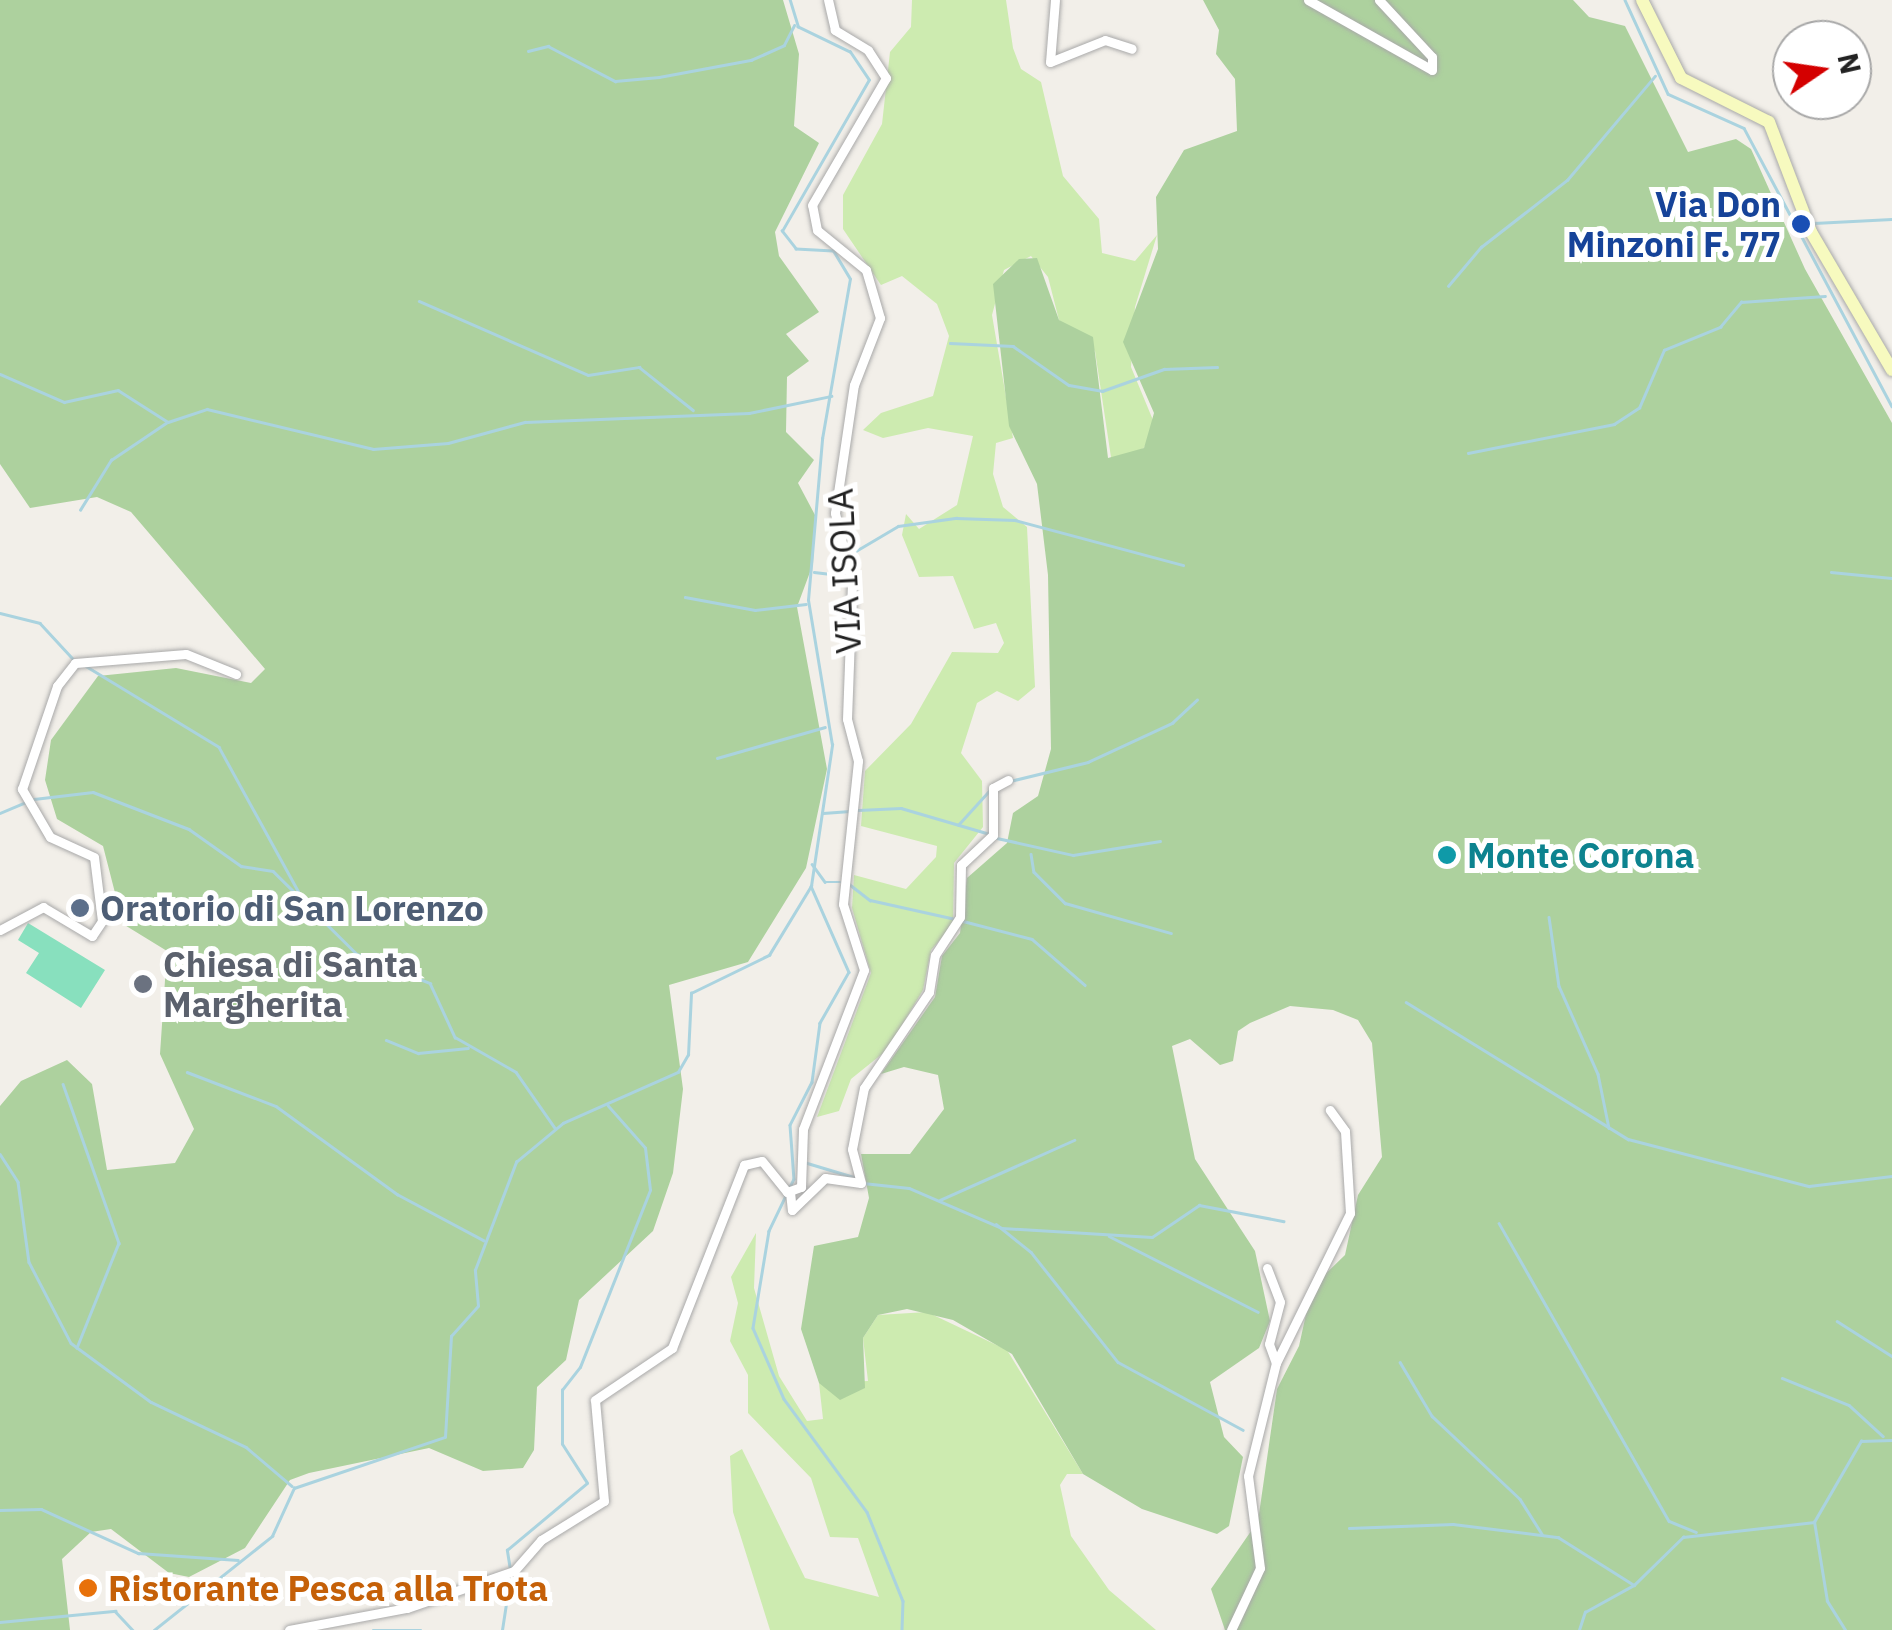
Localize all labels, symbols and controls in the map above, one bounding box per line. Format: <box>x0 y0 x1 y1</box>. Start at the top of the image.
north arrow <box>1772 20 1872 120</box>
text: N <box>1829 50 1870 78</box>
place label: Via Don Minzoni F. 77 <box>1567 183 1781 265</box>
marker: Via Don Minzoni F. 77 <box>1790 213 1812 235</box>
street label: VIA ISOLA <box>819 487 869 655</box>
place label: Monte Corona <box>1467 834 1694 876</box>
marker: Monte Corona <box>1436 844 1458 866</box>
place label: Oratorio di San Lorenzo <box>100 887 484 929</box>
marker: Oratorio di San Lorenzo <box>69 897 91 919</box>
place label: Chiesa di Santa Margherita <box>163 943 418 1025</box>
marker: Chiesa di Santa Margherita <box>132 973 154 995</box>
place label: Ristorante Pesca alla Trota <box>108 1567 548 1609</box>
marker: Ristorante Pesca alla Trota <box>77 1577 99 1599</box>

